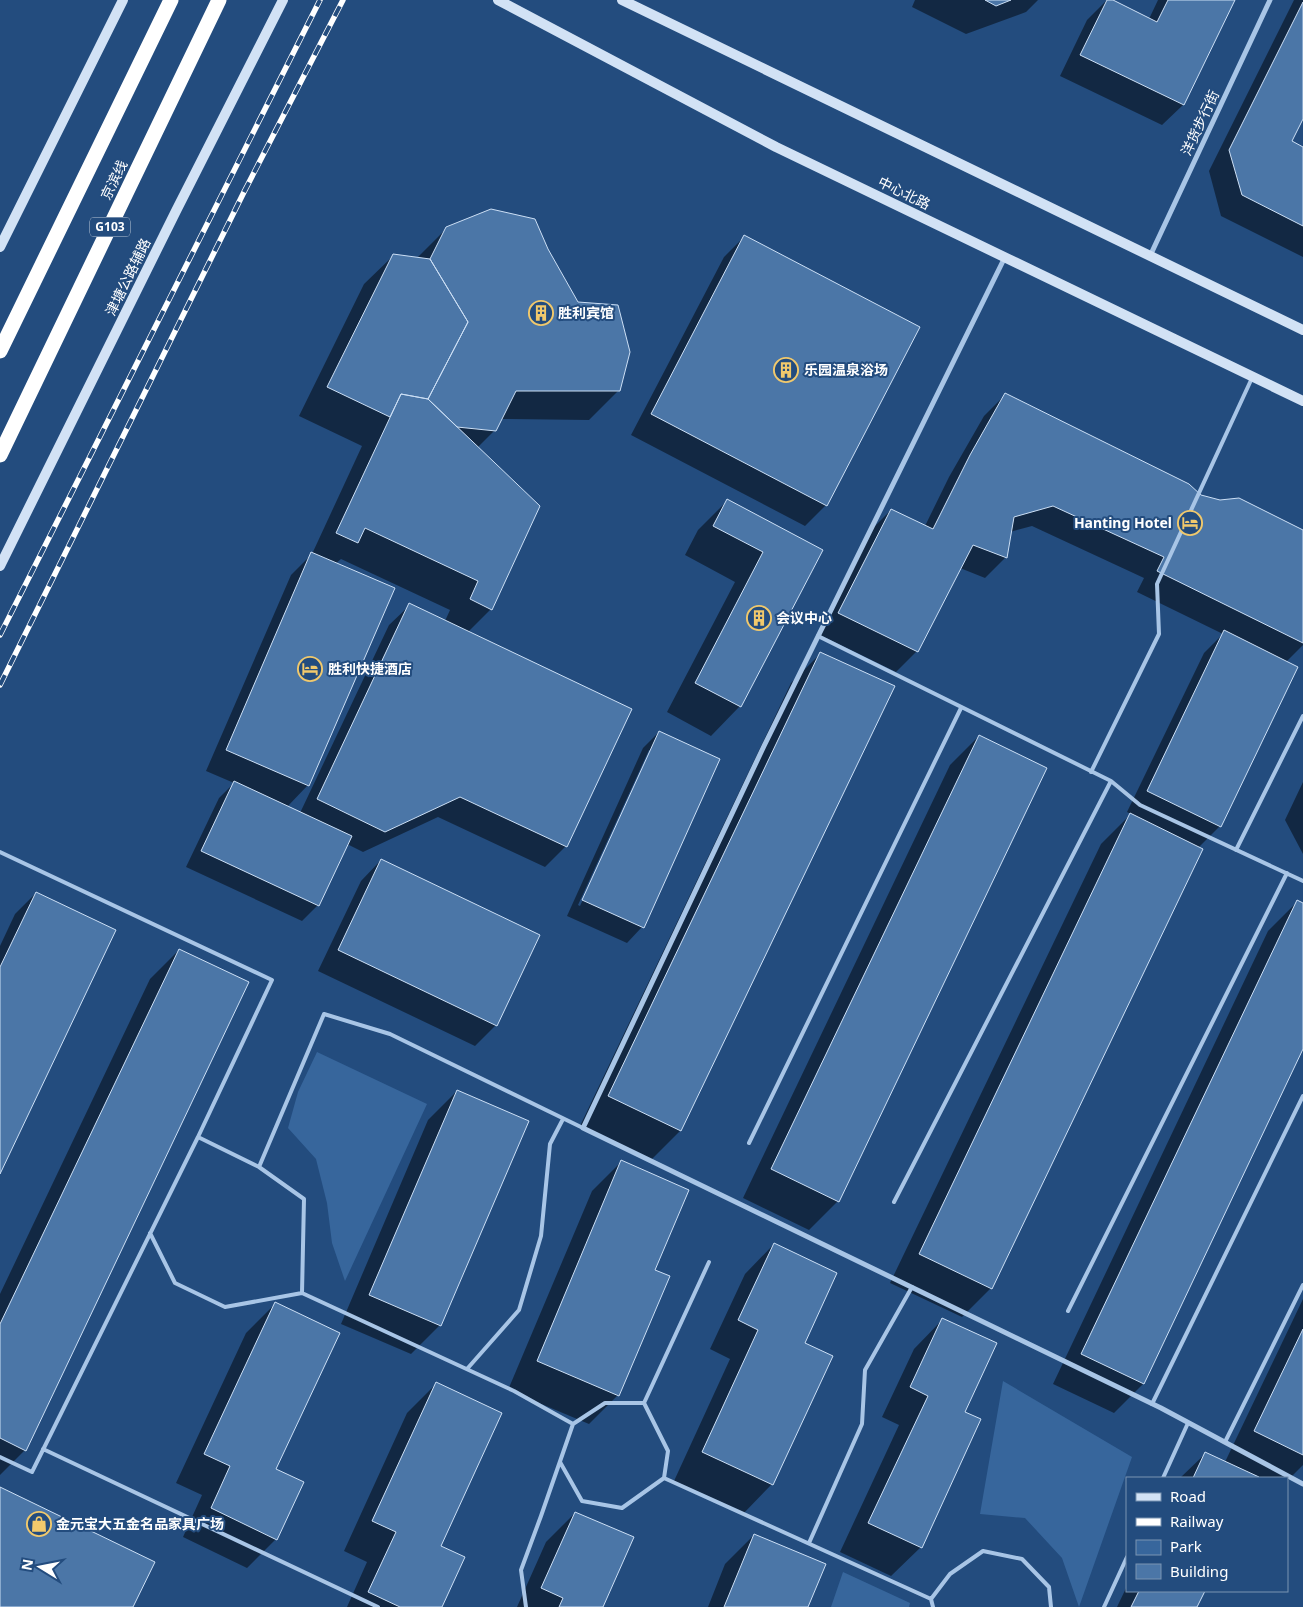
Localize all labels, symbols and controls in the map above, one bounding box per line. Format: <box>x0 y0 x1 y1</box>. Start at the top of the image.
street label: 洋货步行街 <box>1176 87 1223 159</box>
street label: 京滨线 <box>96 157 131 203</box>
street label: 中心北路 <box>875 172 934 213</box>
road number: G103 <box>90 218 130 236</box>
street label: 津塘公路辅路 <box>101 235 155 319</box>
building icon: 胜利宾馆 <box>528 300 554 326</box>
place label: 胜利宾馆 <box>558 303 614 322</box>
building icon: 乐园温泉浴场 <box>773 357 799 383</box>
place label: 乐园温泉浴场 <box>804 360 888 379</box>
hotel icon: Hanting Hotel <box>1177 510 1203 536</box>
place label: Hanting Hotel <box>1074 513 1172 532</box>
building icon: 会议中心 <box>746 605 772 631</box>
place label: 会议中心 <box>776 608 832 627</box>
hotel icon: 胜利快捷酒店 <box>297 656 323 682</box>
place label: 胜利快捷酒店 <box>328 659 412 678</box>
legend <box>1126 1477 1288 1592</box>
text: Road <box>1170 1486 1206 1506</box>
shop icon: 金元宝大五金名品家具广场 <box>26 1511 52 1537</box>
text: Railway <box>1170 1511 1224 1531</box>
place label: 金元宝大五金名品家具广场 <box>56 1514 224 1533</box>
text: Park <box>1170 1536 1202 1556</box>
north arrow <box>15 1542 65 1592</box>
text: N <box>16 1557 37 1572</box>
text: Building <box>1170 1561 1228 1581</box>

